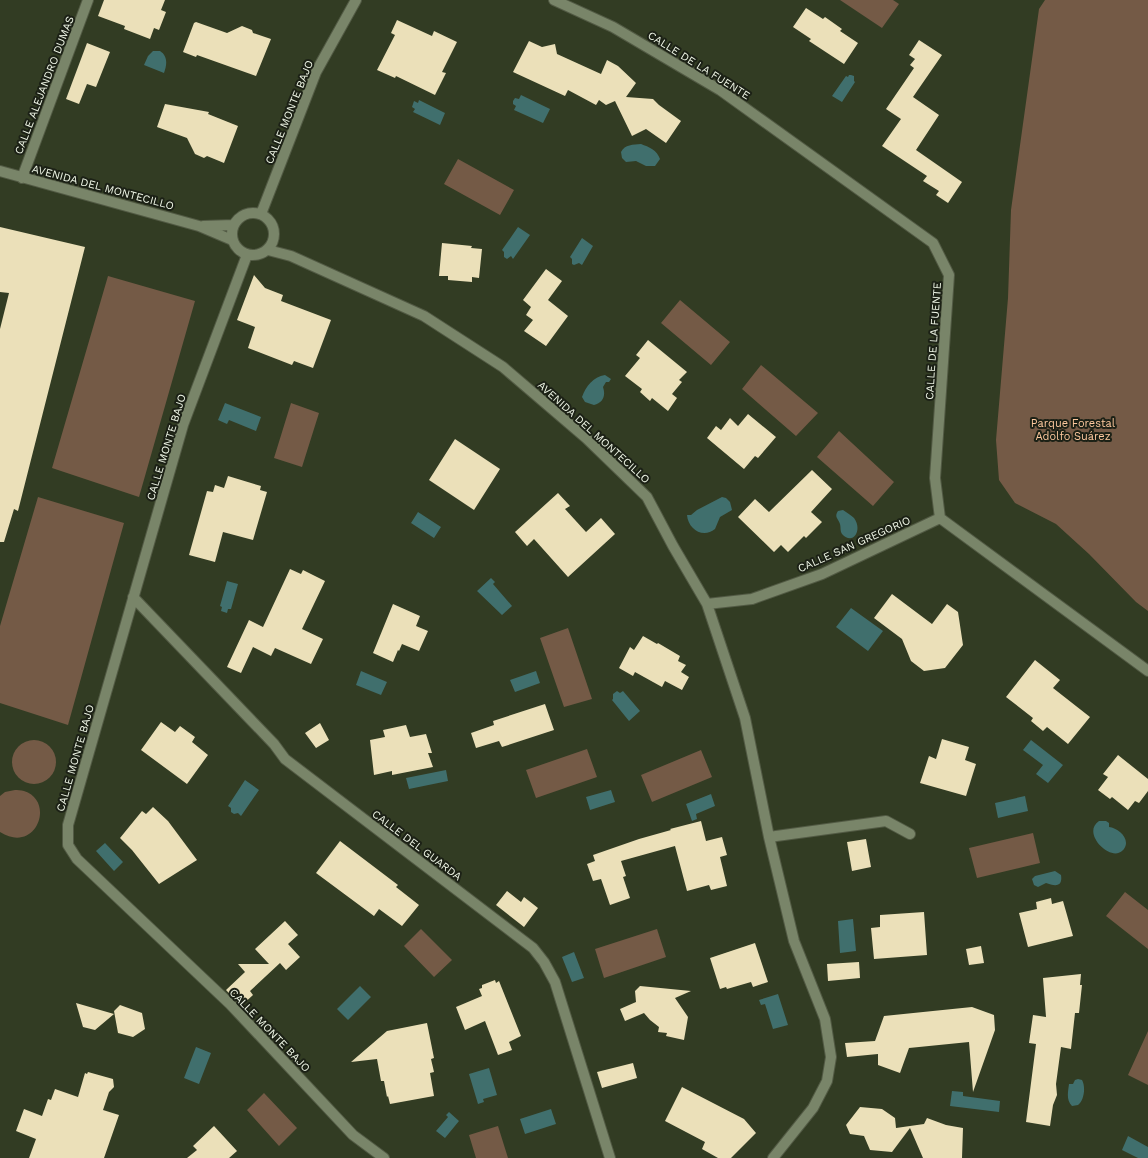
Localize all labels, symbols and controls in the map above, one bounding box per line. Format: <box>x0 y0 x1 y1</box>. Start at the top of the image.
street label: CALLE ALEJANDRO DUMAS <box>12 14 77 156</box>
street label: CALLE DE LA FUENTE <box>645 29 752 102</box>
street label: CALLE MONTE BAJO <box>263 58 316 166</box>
street label: AVENIDA DEL MONTECILLO <box>30 162 175 213</box>
street label: CALLE DE LA FUENTE <box>923 282 944 400</box>
street label: AVENIDA DEL MONTECILLO <box>535 379 652 486</box>
street label: CALLE MONTE BAJO <box>144 392 189 502</box>
park label: Parque Forestal Adolfo Suárez <box>1031 417 1116 443</box>
street label: CALLE SAN GREGORIO <box>796 514 913 575</box>
street label: CALLE MONTE BAJO <box>54 703 97 813</box>
street label: CALLE DEL GUARDA <box>369 807 464 883</box>
street label: CALLE MONTE BAJO <box>227 986 313 1075</box>

